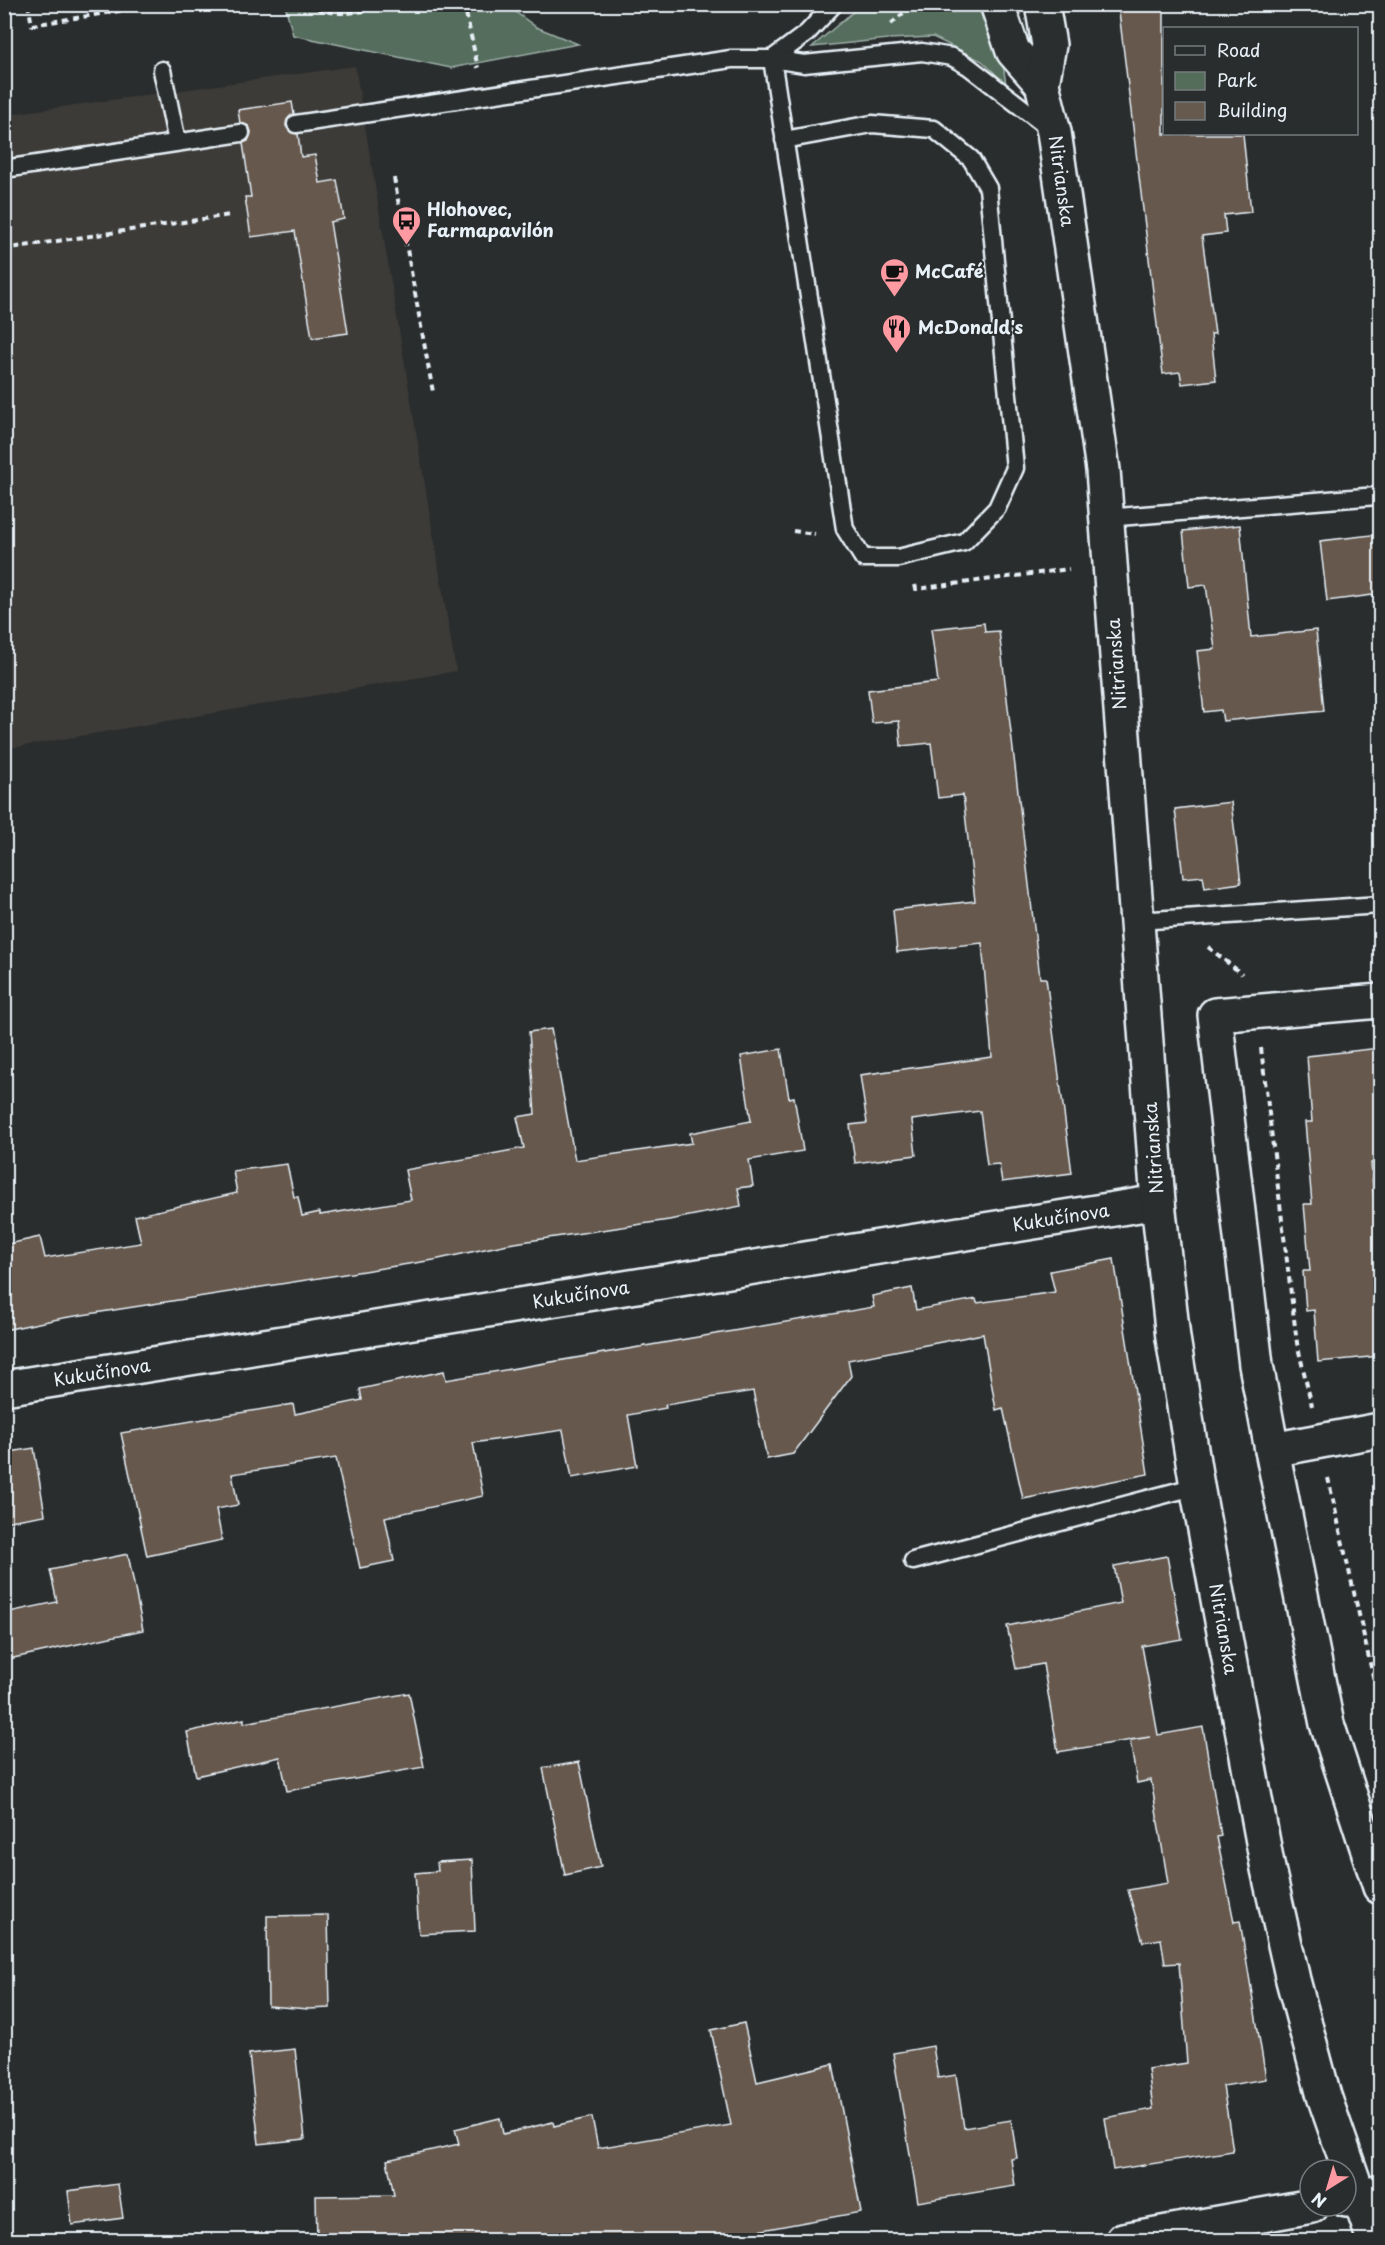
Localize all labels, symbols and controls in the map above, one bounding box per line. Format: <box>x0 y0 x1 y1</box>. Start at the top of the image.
legend <box>1163 27 1358 135</box>
text: Road <box>1217 36 1261 63</box>
text: Park <box>1217 66 1257 93</box>
text: Building <box>1217 96 1287 123</box>
street label: Nitrianska <box>1043 133 1082 229</box>
place label: Hlohovec, Farmapavilón <box>427 195 554 243</box>
bus stop icon: Hlohovec, Farmapavilón <box>390 204 422 246</box>
cafe icon: McCafé <box>878 256 910 298</box>
place label: McCafé <box>915 257 984 284</box>
restaurant icon: McDonald's <box>881 312 913 354</box>
place label: McDonald's <box>918 313 1024 340</box>
street label: Nitrianska <box>1099 617 1132 711</box>
street label: Nitrianska <box>1136 1101 1169 1195</box>
street label: Kukučínova <box>1010 1196 1111 1237</box>
street label: Kukučínova <box>530 1273 631 1314</box>
street label: Kukučínova <box>51 1351 152 1392</box>
street label: Nitrianska <box>1203 1581 1246 1677</box>
north arrow <box>1298 2158 1358 2218</box>
text: N <box>1306 2187 1331 2214</box>

